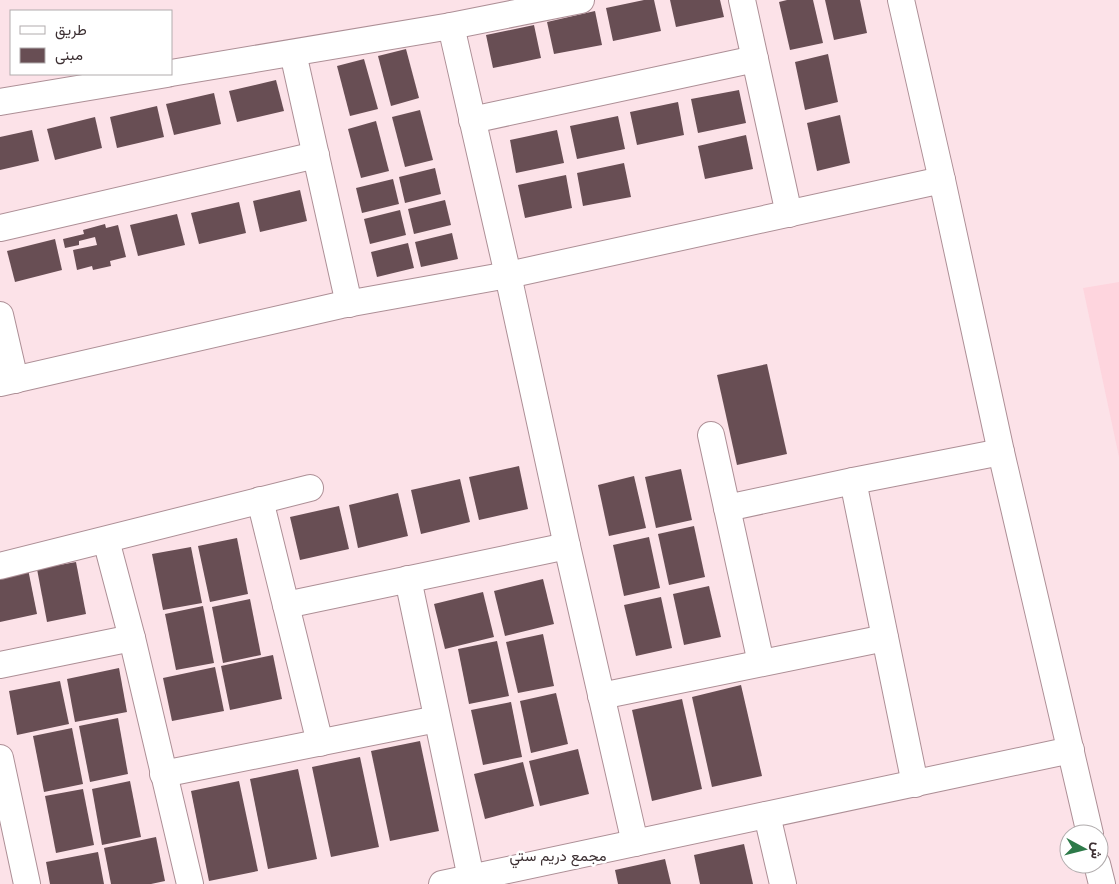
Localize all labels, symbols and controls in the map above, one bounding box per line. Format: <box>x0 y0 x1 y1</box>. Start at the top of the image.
legend <box>10 10 172 75</box>
text: طريق <box>55 20 87 40</box>
text: مبنى <box>55 45 83 65</box>
north arrow <box>1059 824 1109 874</box>
text: ش <box>1087 841 1107 860</box>
district label: مجمع دريم ستي <box>509 846 607 869</box>

